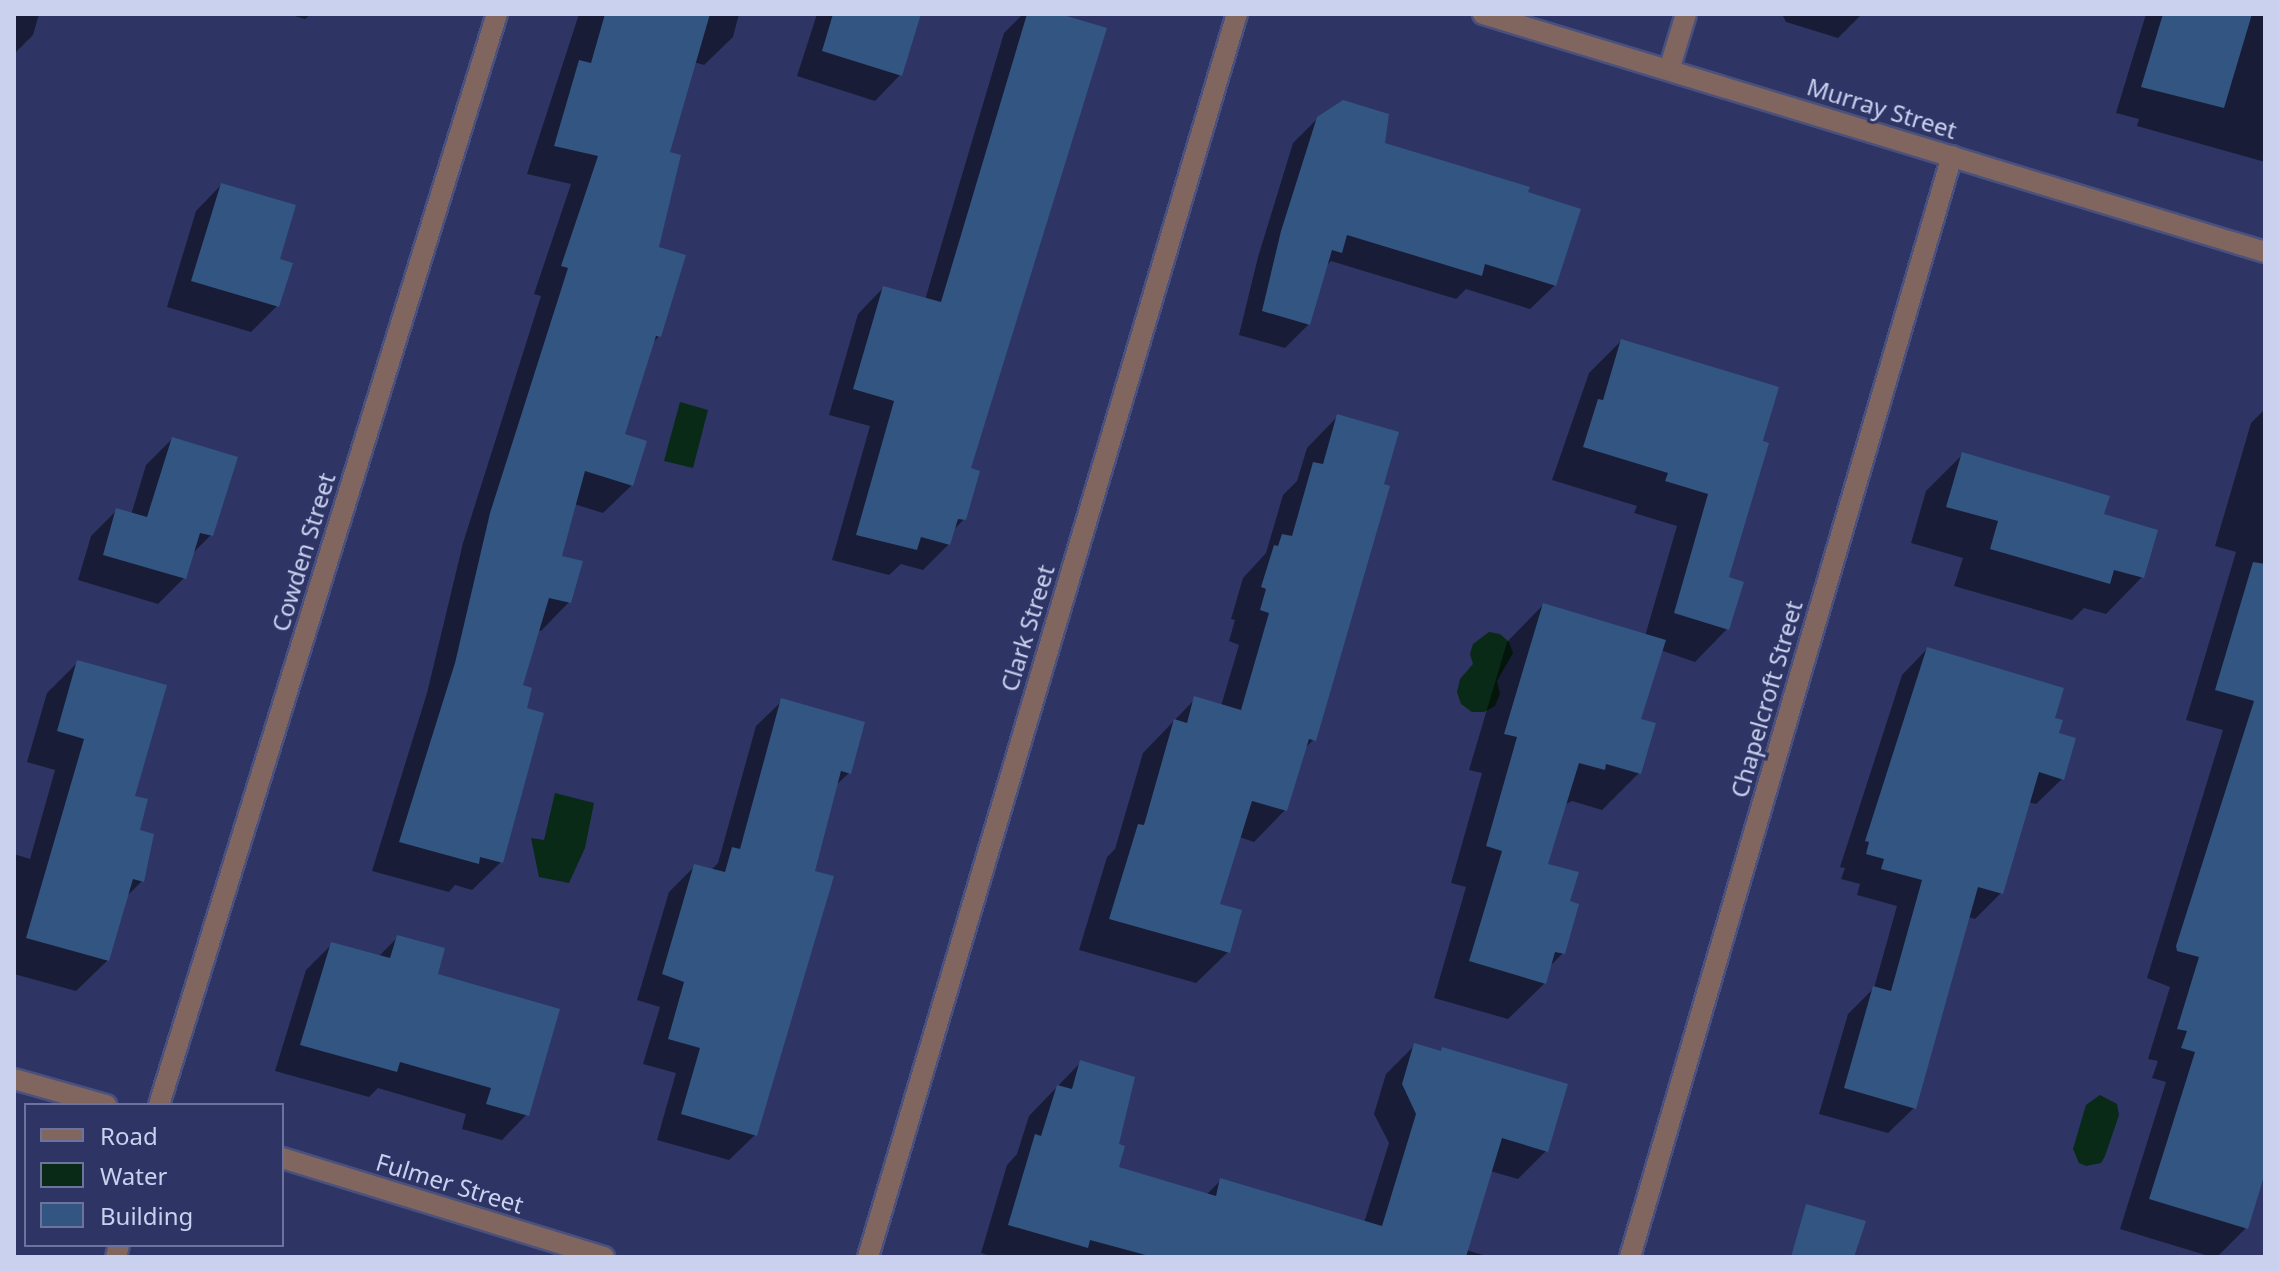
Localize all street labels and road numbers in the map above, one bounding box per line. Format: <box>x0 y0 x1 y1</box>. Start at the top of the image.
street label: Murray Street <box>1804 72 1960 144</box>
street label: Cowden Street <box>265 469 341 635</box>
street label: Clark Street <box>994 561 1060 695</box>
street label: Chapelcroft Street <box>1724 597 1808 801</box>
street label: Fulmer Street <box>373 1147 527 1219</box>

